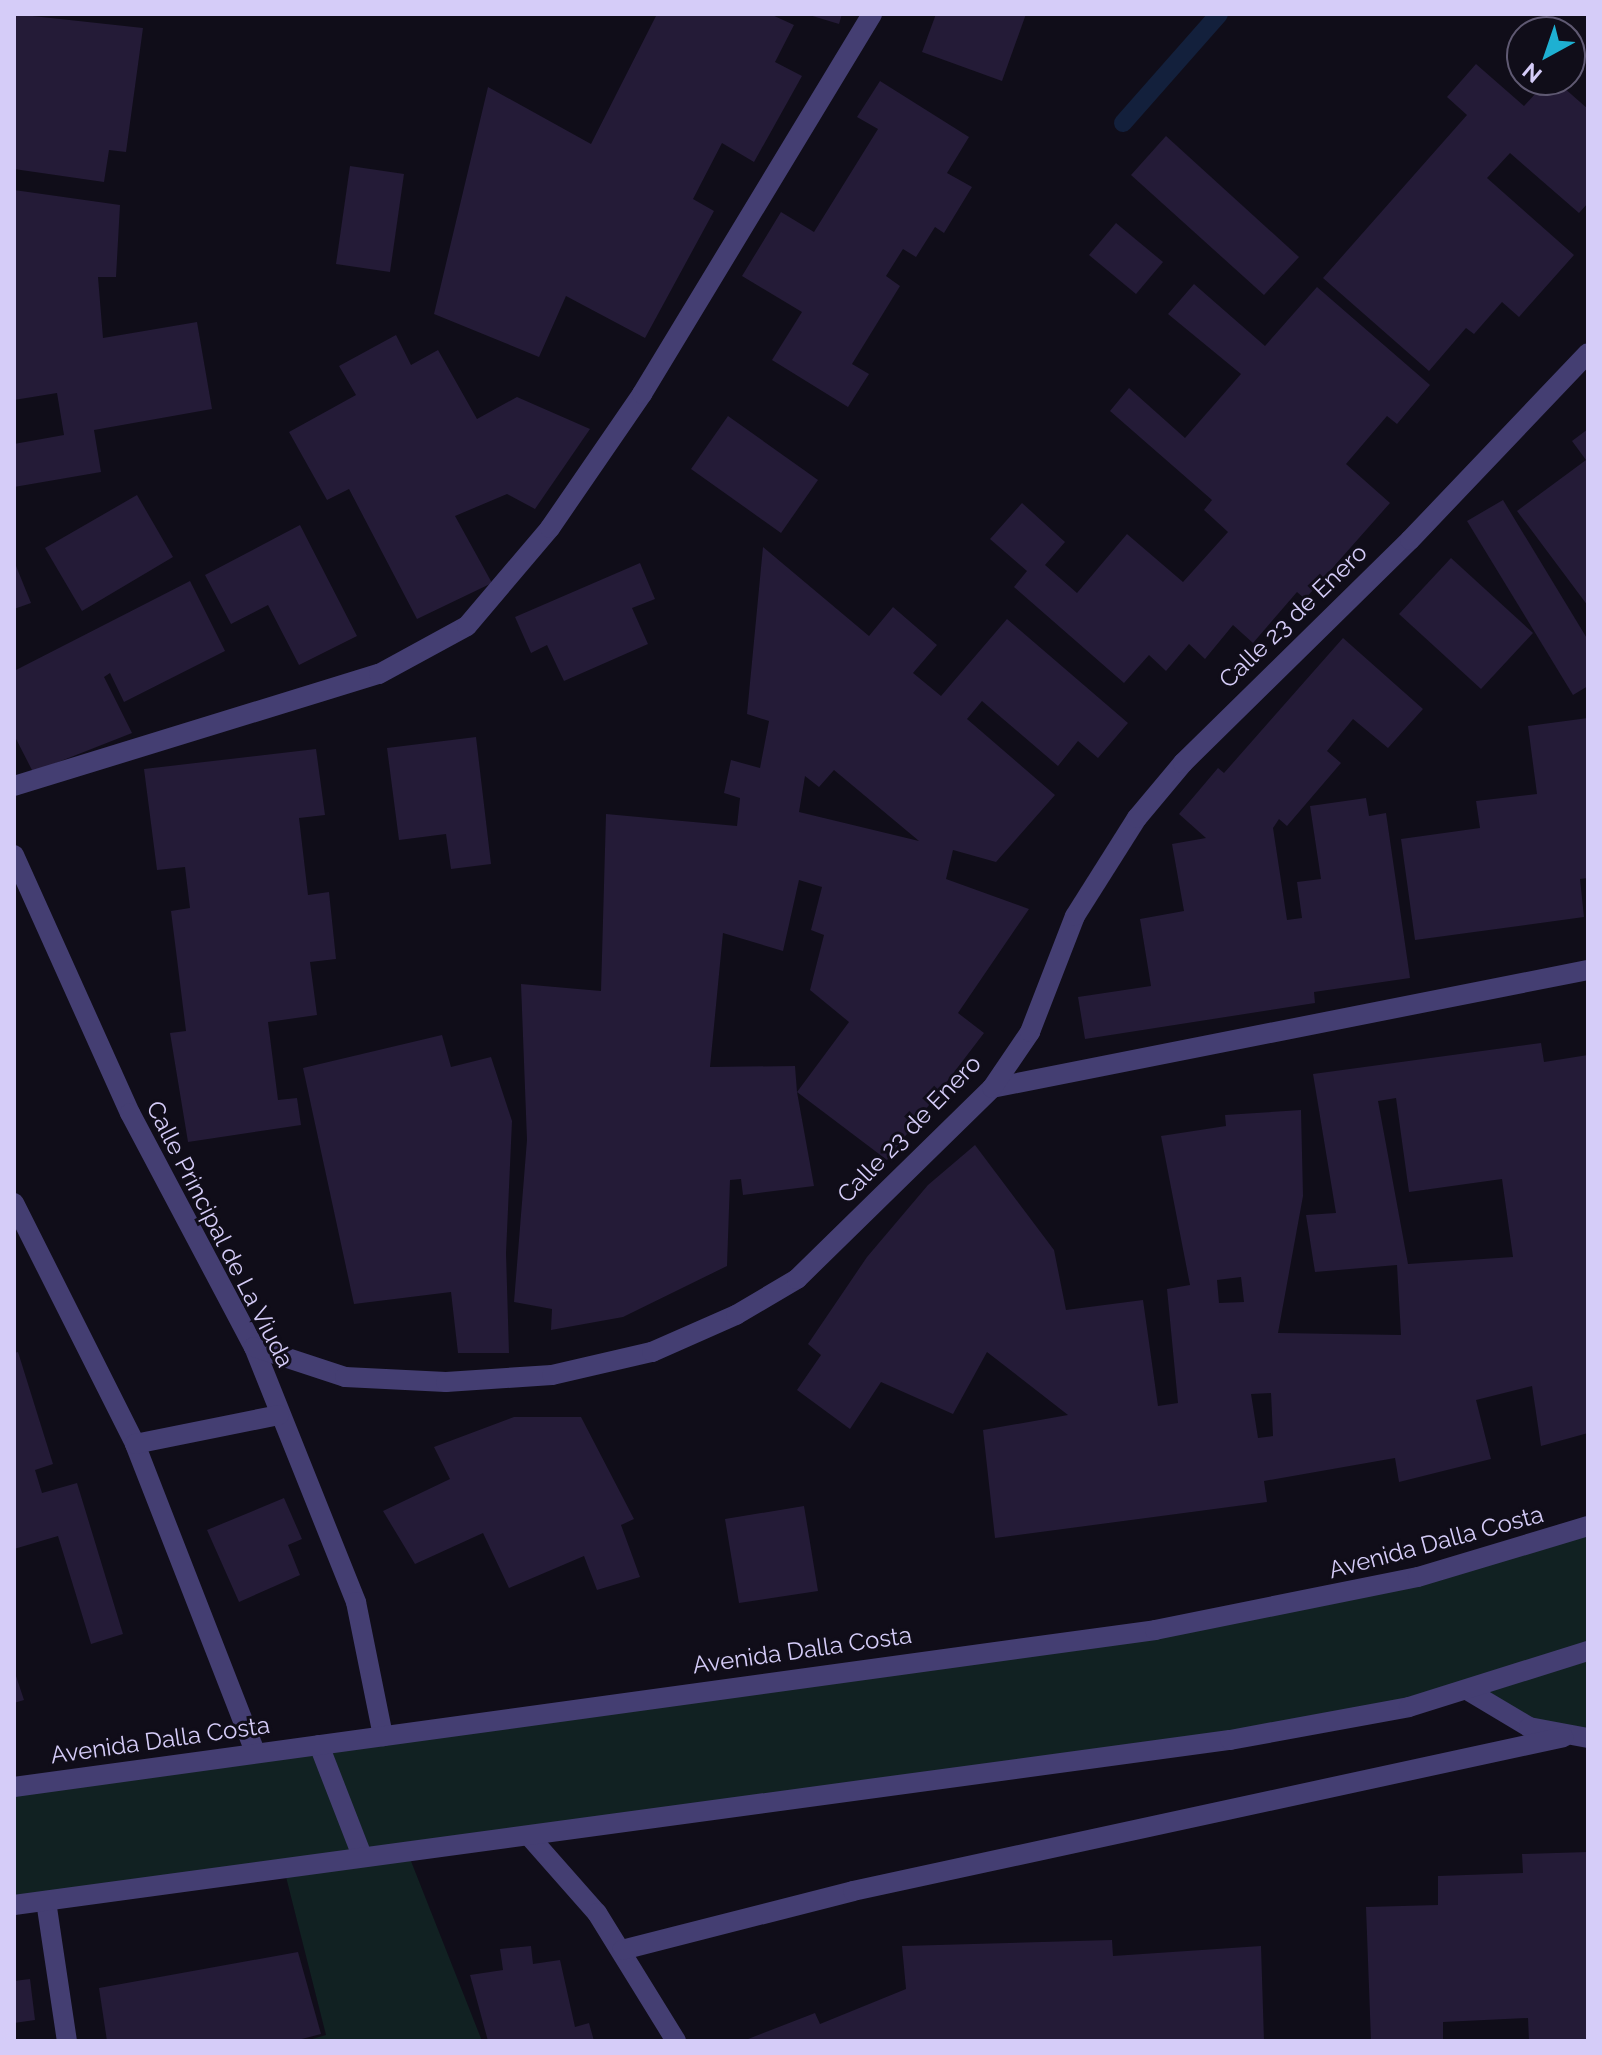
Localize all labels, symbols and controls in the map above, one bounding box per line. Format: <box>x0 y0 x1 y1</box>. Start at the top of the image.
north arrow <box>1506 16 1586 96</box>
text: N <box>1517 58 1547 88</box>
street label: Calle 23 de Enero <box>1213 538 1373 694</box>
street label: Calle 23 de Enero <box>831 1049 987 1209</box>
street label: Calle Principal de La Viuda <box>140 1095 300 1373</box>
street label: Avenida Dalla Costa <box>1325 1499 1547 1585</box>
street label: Avenida Dalla Costa <box>691 1620 913 1680</box>
street label: Avenida Dalla Costa <box>49 1710 271 1770</box>

